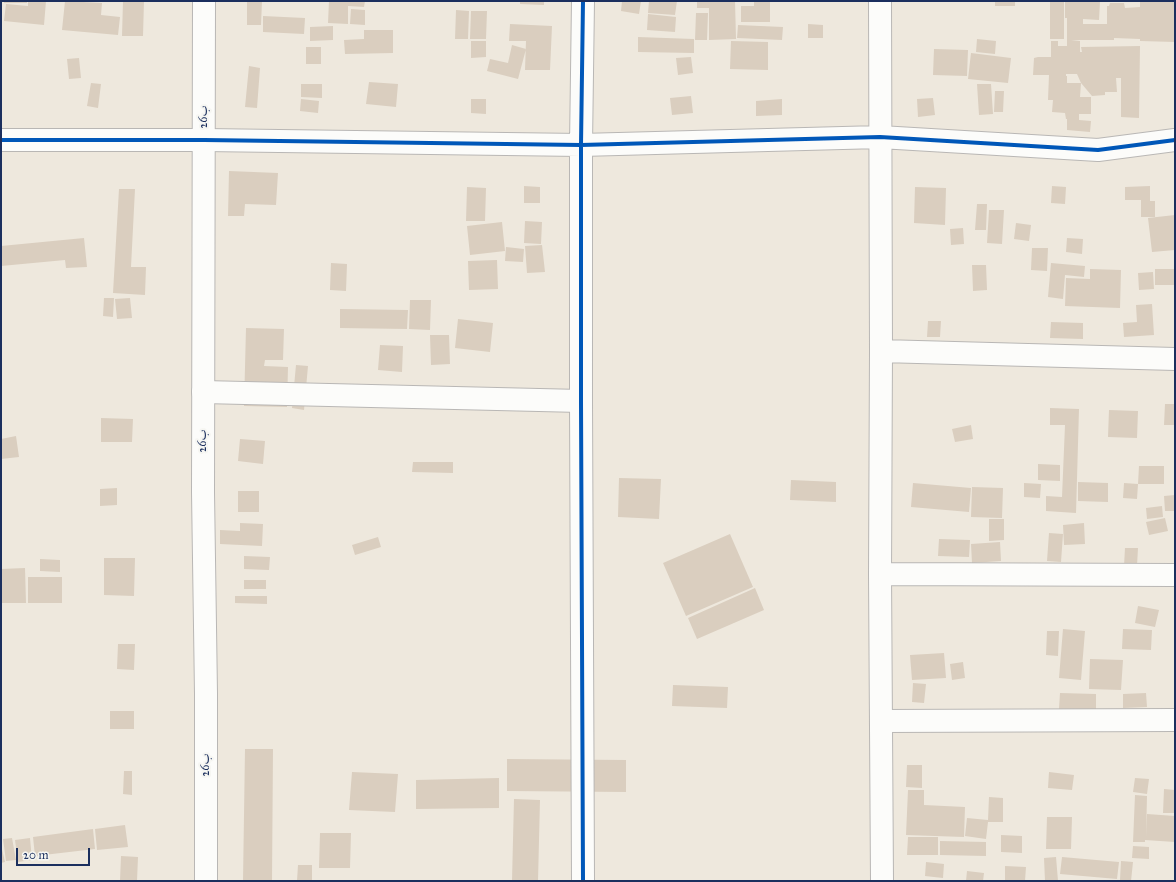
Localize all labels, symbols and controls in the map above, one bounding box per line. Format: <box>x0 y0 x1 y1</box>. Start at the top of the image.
street label: 26ب <box>197 105 211 129</box>
street label: 26ب <box>196 429 210 453</box>
street label: 26ب <box>199 753 213 777</box>
scale bar <box>18 840 92 866</box>
text: 20 m <box>23 848 49 862</box>

